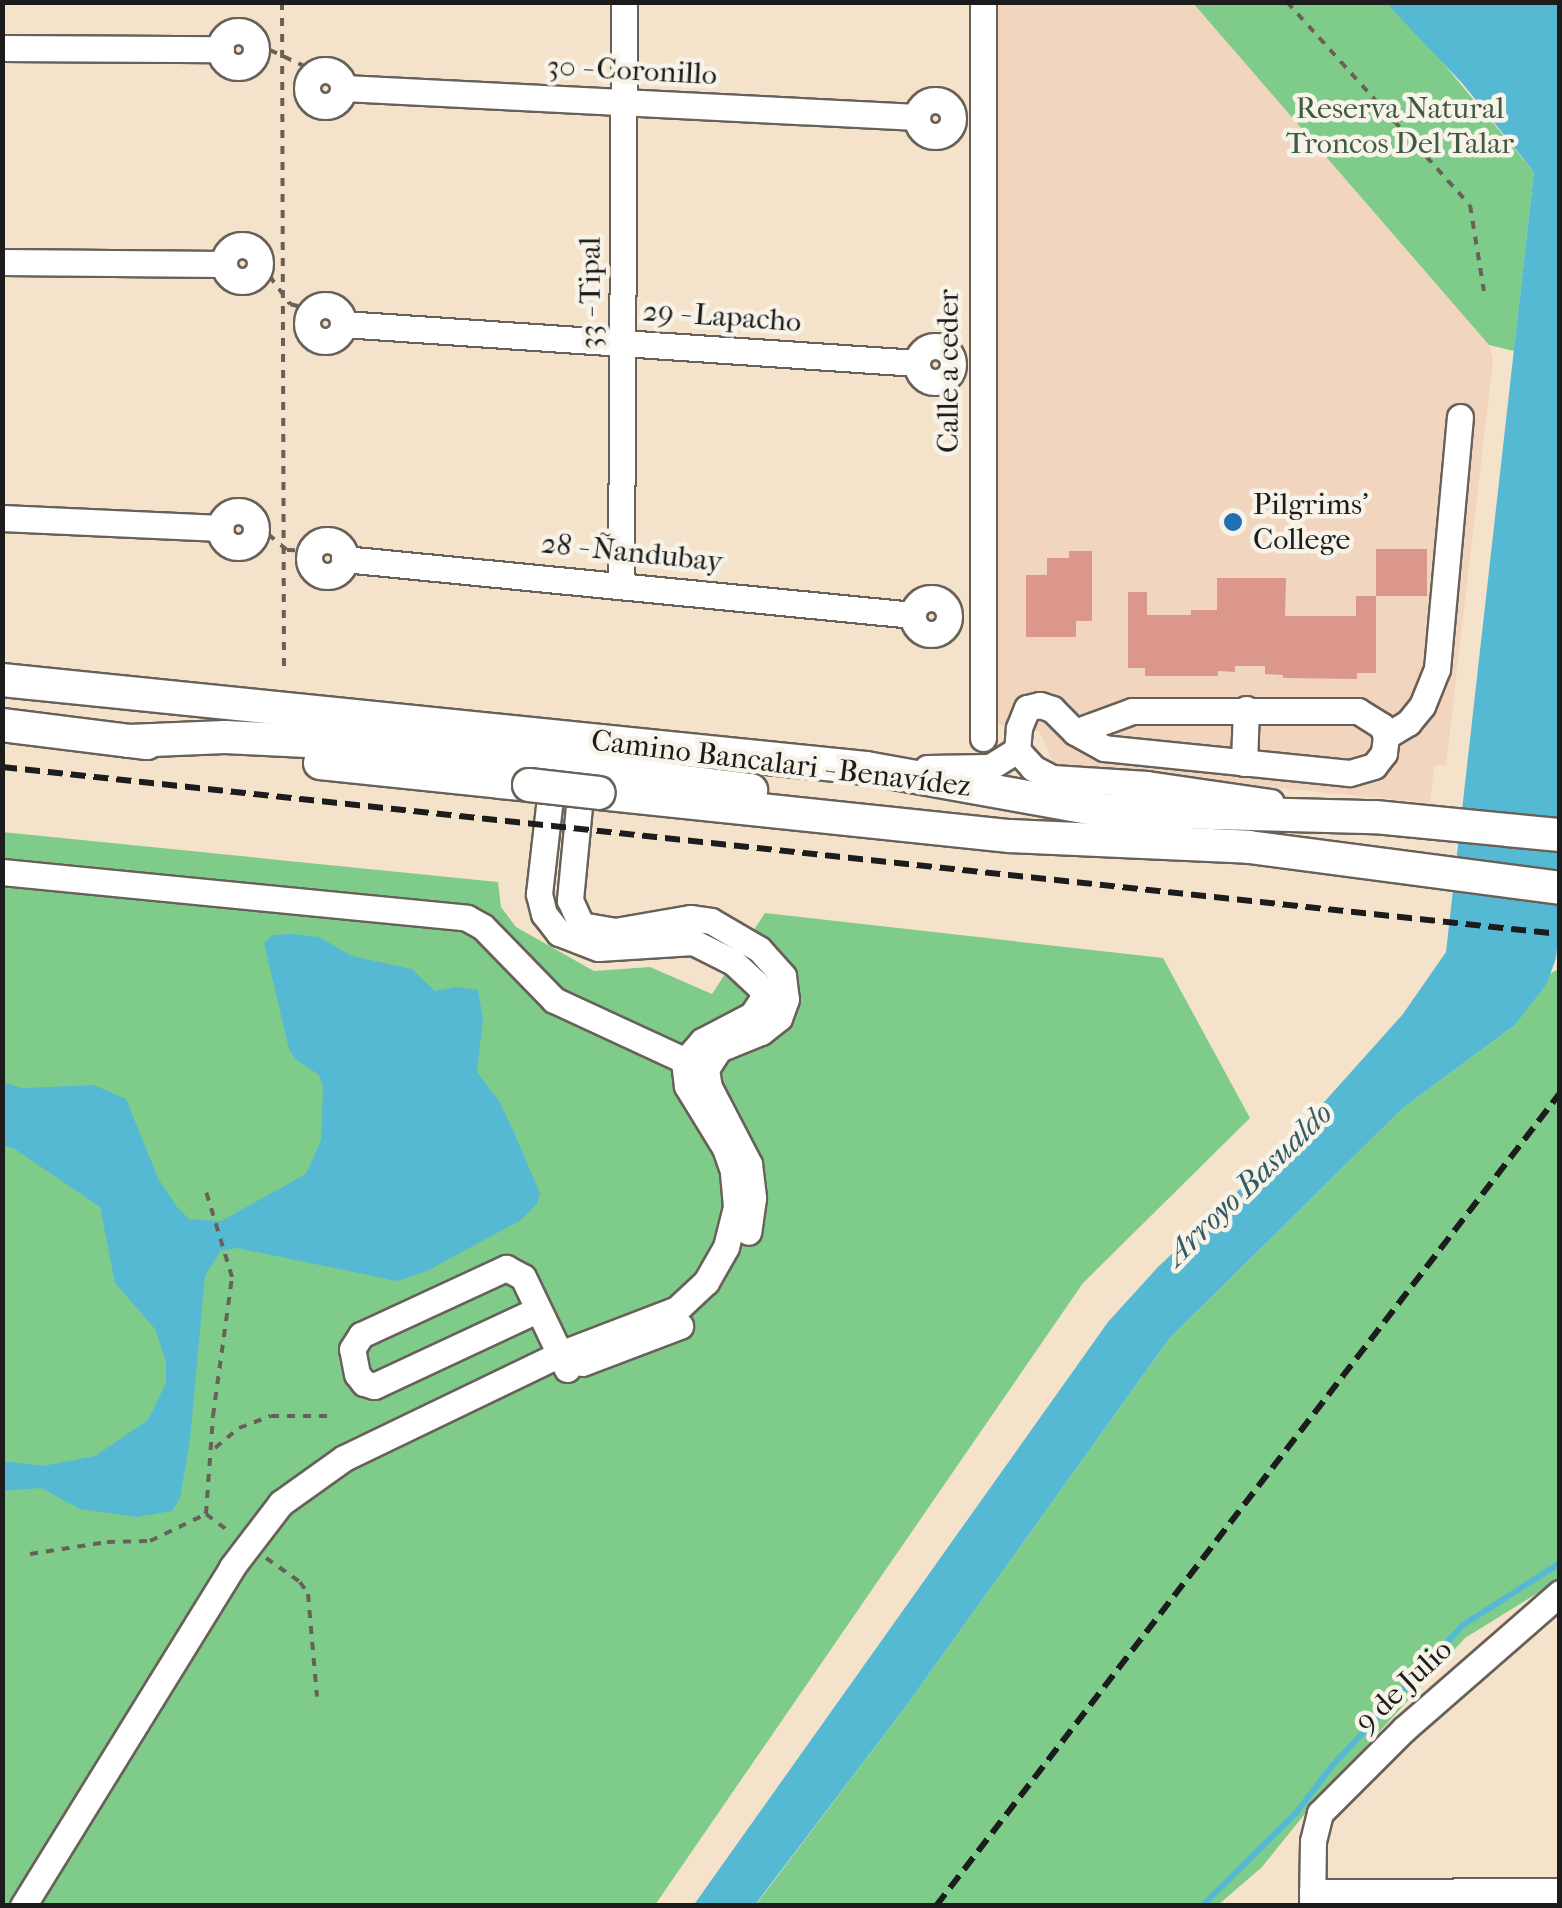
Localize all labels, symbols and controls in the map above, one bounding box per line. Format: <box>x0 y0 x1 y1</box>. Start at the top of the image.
street label: 30 - Coronillo <box>546 49 718 93</box>
park label: Reserva Natural Troncos Del Talar <box>1286 91 1514 162</box>
street label: 33 - Tipal <box>573 237 609 349</box>
street label: Calle a ceder <box>931 289 967 453</box>
street label: 29 - Lapacho <box>641 293 803 341</box>
place label: Pilgrims' College <box>1253 487 1368 558</box>
marker: Pilgrims' College <box>1222 511 1244 533</box>
street label: 28 - Ñandubay <box>539 526 725 580</box>
street label: Camino Bancalari - Benavídez <box>589 723 973 805</box>
water label: Arroyo Basualdo <box>1157 1095 1341 1273</box>
street label: 9 de Julio <box>1348 1632 1460 1740</box>

